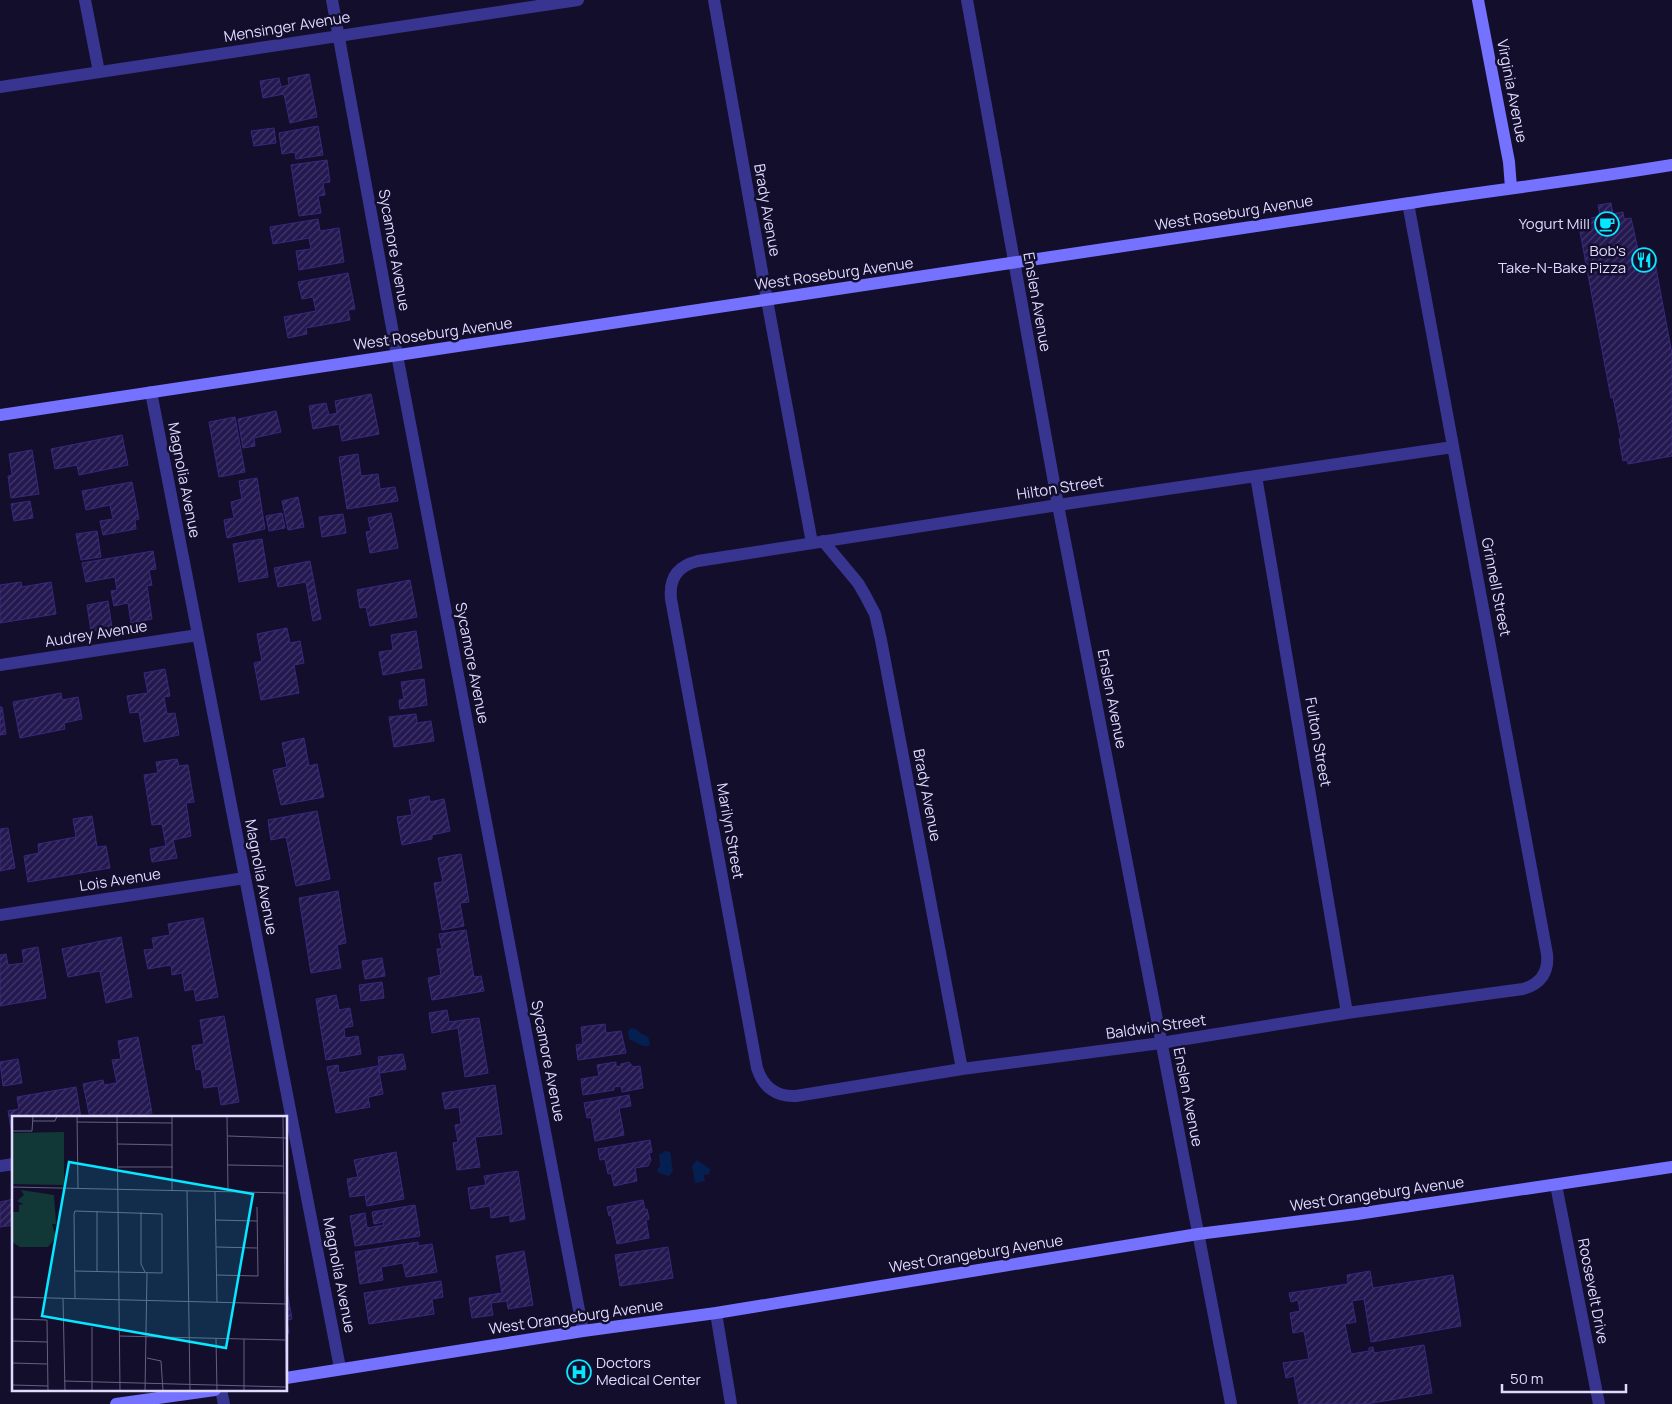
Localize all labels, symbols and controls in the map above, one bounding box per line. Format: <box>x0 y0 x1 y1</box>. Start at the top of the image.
street label: Mensinger Avenue <box>222 6 352 47</box>
street label: Virginia Avenue <box>1492 37 1533 145</box>
street label: Brady Avenue <box>749 162 786 258</box>
street label: Sycamore Avenue <box>373 187 416 313</box>
street label: West Roseburg Avenue <box>1153 190 1315 235</box>
cafe icon: Yogurt Mill <box>1594 211 1620 237</box>
place label: Yogurt Mill <box>1519 213 1590 234</box>
place label: Bob's Take-N-Bake Pizza <box>1498 240 1626 278</box>
restaurant icon: Bob's Take-N-Bake Pizza <box>1631 247 1657 273</box>
street label: Enslen Avenue <box>1018 251 1057 354</box>
street label: West Roseburg Avenue <box>753 252 915 295</box>
street label: West Roseburg Avenue <box>352 312 514 355</box>
street label: Magnolia Avenue <box>163 420 206 540</box>
street label: Hilton Street <box>1015 470 1105 505</box>
street label: Grinnell Street <box>1477 536 1516 638</box>
street label: Sycamore Avenue <box>450 600 495 726</box>
street label: Audrey Avenue <box>43 615 149 652</box>
street label: Enslen Avenue <box>1093 647 1132 751</box>
street label: Fulton Street <box>1300 696 1337 788</box>
street label: Brady Avenue <box>908 747 947 843</box>
street label: Marilyn Street <box>712 781 749 881</box>
street label: Magnolia Avenue <box>240 817 283 937</box>
street label: Lois Avenue <box>78 863 162 896</box>
street label: Sycamore Avenue <box>526 998 571 1124</box>
street label: Baldwin Street <box>1105 1009 1207 1044</box>
street label: Enslen Avenue <box>1169 1045 1208 1149</box>
inset map <box>12 1116 288 1392</box>
street label: West Orangeburg Avenue <box>1288 1171 1466 1216</box>
street label: Magnolia Avenue <box>318 1215 361 1335</box>
street label: West Orangeburg Avenue <box>887 1229 1065 1278</box>
street label: Roosevelt Drive <box>1573 1236 1614 1346</box>
street label: West Orangeburg Avenue <box>487 1294 665 1339</box>
place label: Doctors Medical Center <box>596 1352 702 1390</box>
hospital icon: Doctors Medical Center <box>566 1359 592 1385</box>
scale bar <box>1502 1362 1626 1394</box>
text: 50 m <box>1510 1368 1544 1389</box>

